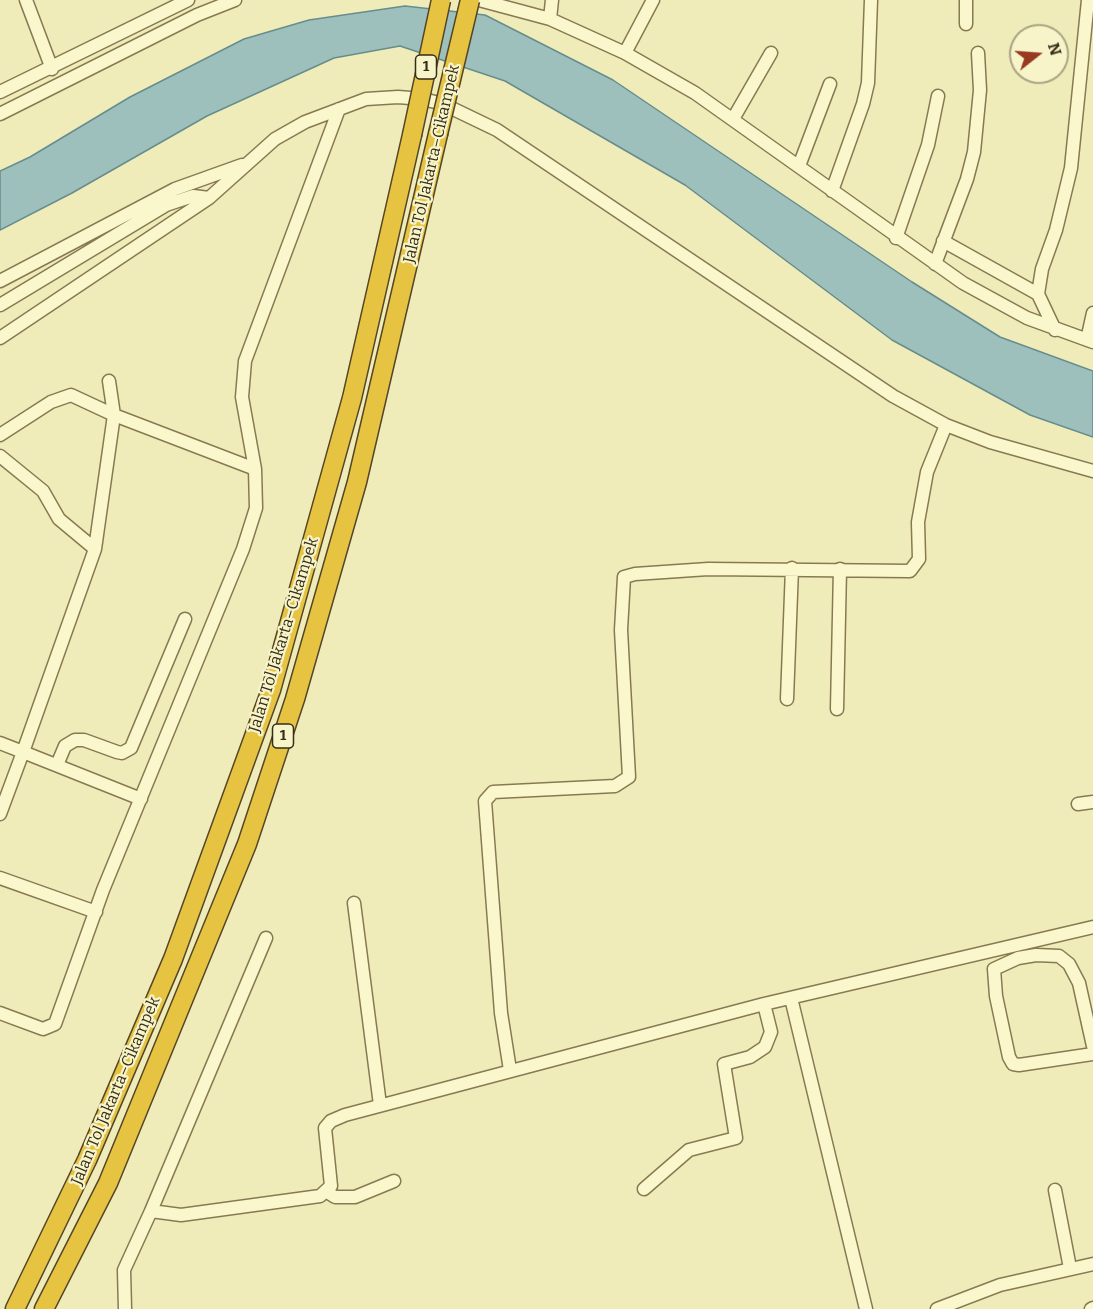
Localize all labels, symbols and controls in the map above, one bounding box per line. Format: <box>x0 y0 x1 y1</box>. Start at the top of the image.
north arrow <box>1009 24 1069 84</box>
text: N <box>1044 40 1066 58</box>
road number: 1 <box>416 55 436 79</box>
street label: Jalan Tol Jakarta–Cikampek <box>400 63 464 265</box>
street label: Jalan Tol Jakarta–Cikampek <box>245 535 323 735</box>
road number: 1 <box>272 724 294 748</box>
street label: Jalan Tol Jakarta–Cikampek <box>68 994 164 1188</box>

